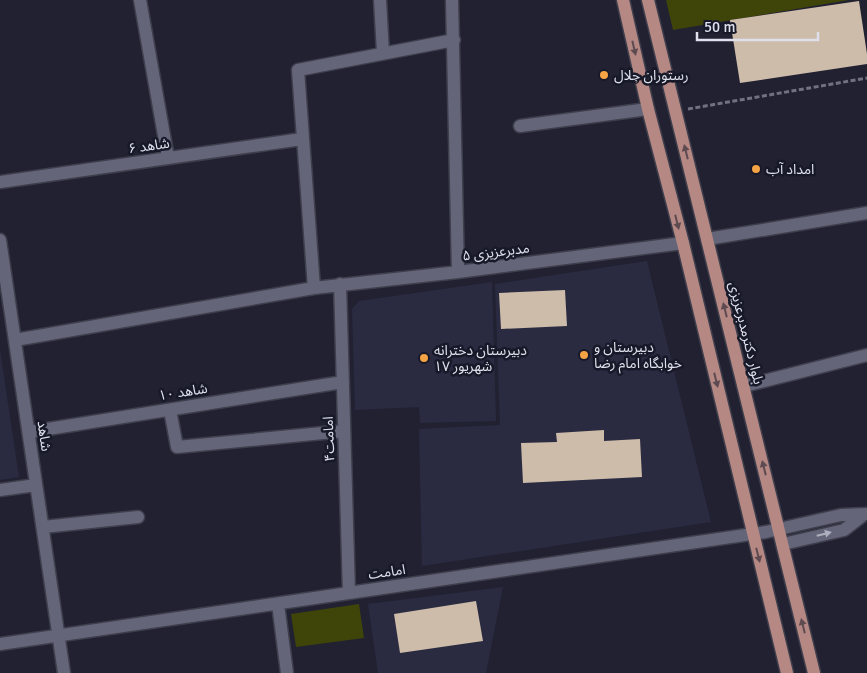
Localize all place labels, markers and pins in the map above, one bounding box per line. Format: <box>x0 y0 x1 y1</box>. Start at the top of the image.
place label: رستوران جلال <box>614 67 689 84</box>
marker: رستوران جلال <box>598 69 610 81</box>
place label: امداد آب <box>766 161 814 178</box>
marker: امداد آب <box>750 163 762 175</box>
place label: دبیرستان و خوابگاه امام رضا <box>594 339 682 374</box>
place label: دبیرستان دخترانه ۱۷ شهریور <box>434 342 527 375</box>
marker: دبیرستان و خوابگاه امام رضا <box>578 349 590 361</box>
marker: دبیرستان دخترانه ۱۷ شهریور <box>418 352 430 364</box>

